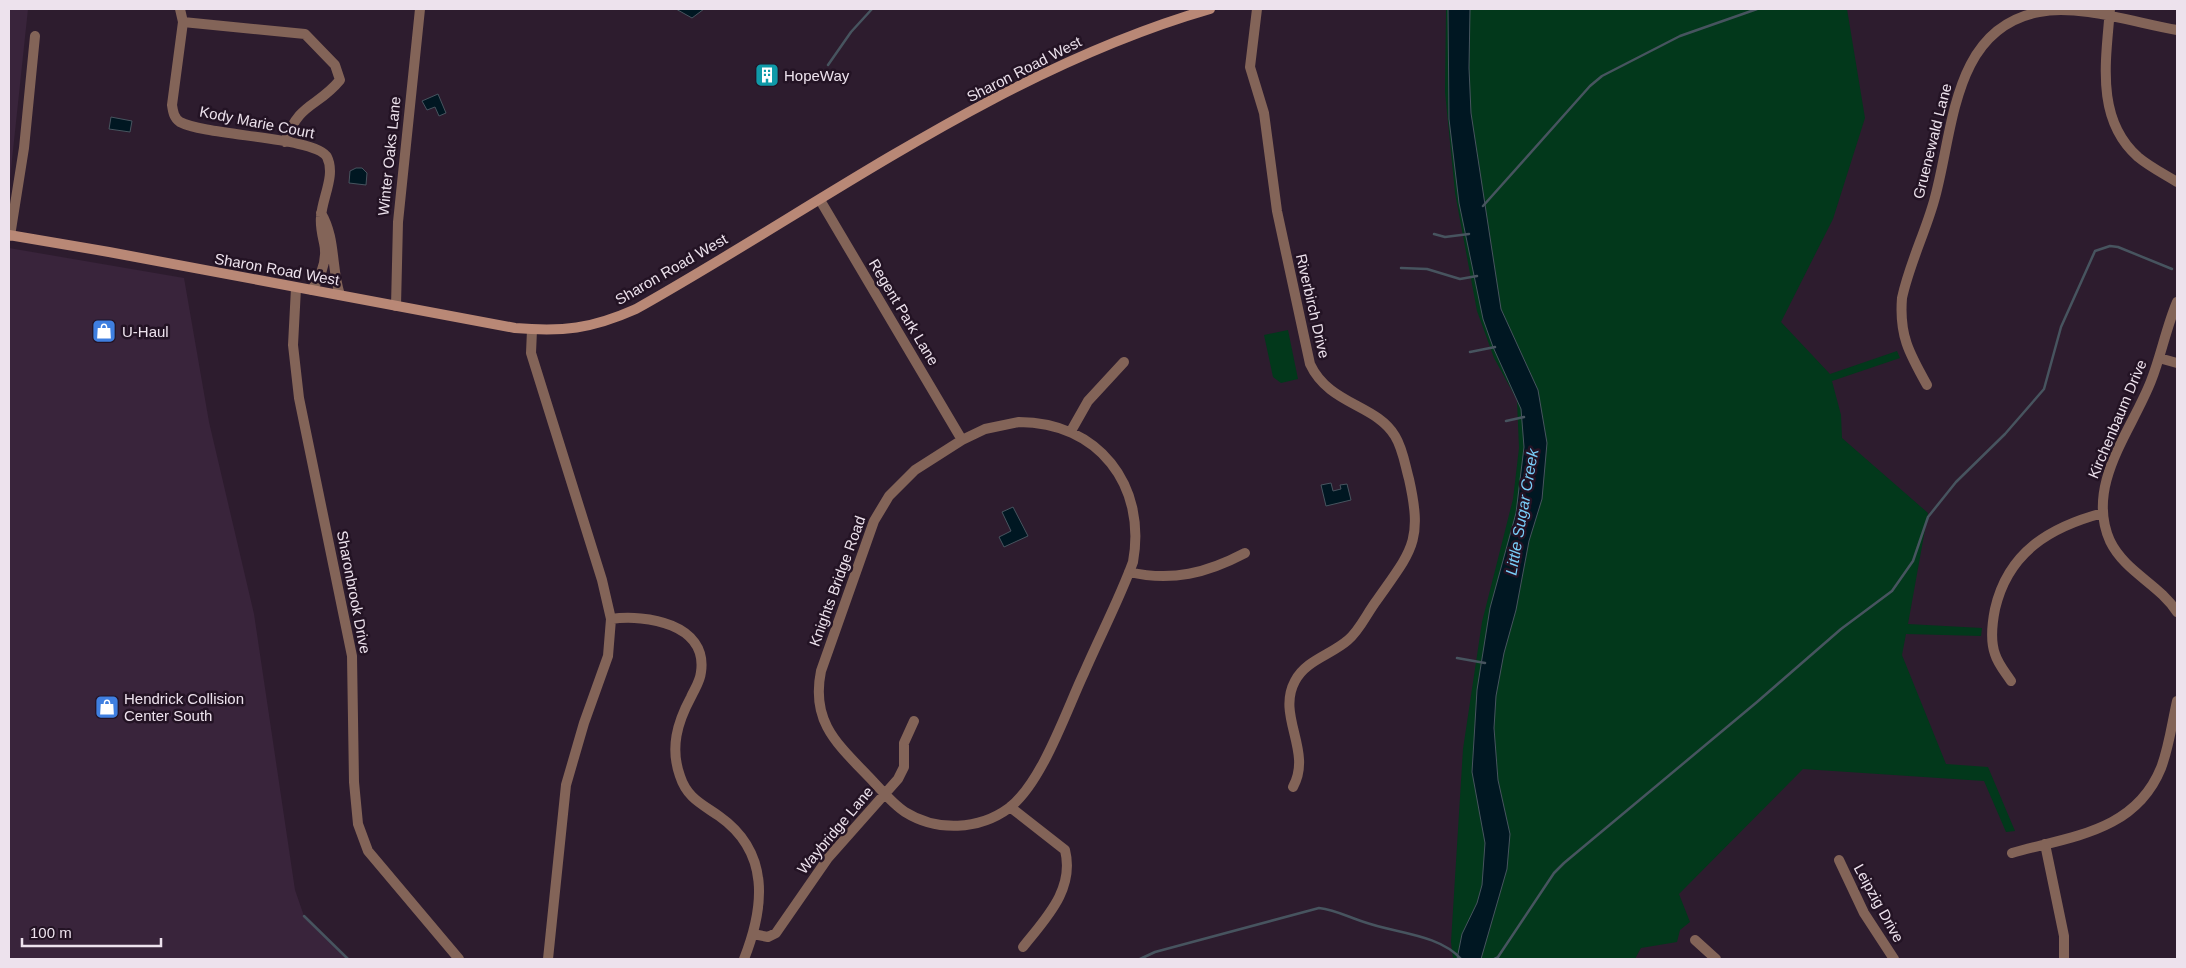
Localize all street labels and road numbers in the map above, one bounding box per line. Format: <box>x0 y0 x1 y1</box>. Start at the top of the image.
street label: Sharon Road West <box>964 32 1085 105</box>
street label: Gruenewald Lane <box>1909 81 1955 201</box>
street label: Winter Oaks Lane <box>374 95 404 217</box>
street label: Kody Marie Court <box>198 103 317 142</box>
street label: Sharon Road West <box>612 230 731 308</box>
street label: Sharon Road West <box>213 250 342 288</box>
street label: Riverbirch Drive <box>1293 252 1333 360</box>
street label: Regent Park Lane <box>866 256 942 368</box>
street label: Kirchenbaum Drive <box>2084 357 2150 481</box>
street label: Knights Bridge Road <box>805 513 869 649</box>
street label: Sharonbrook Drive <box>334 529 374 655</box>
street label: Waybridge Lane <box>794 783 876 877</box>
street label: Leipzig Drive <box>1851 861 1907 945</box>

